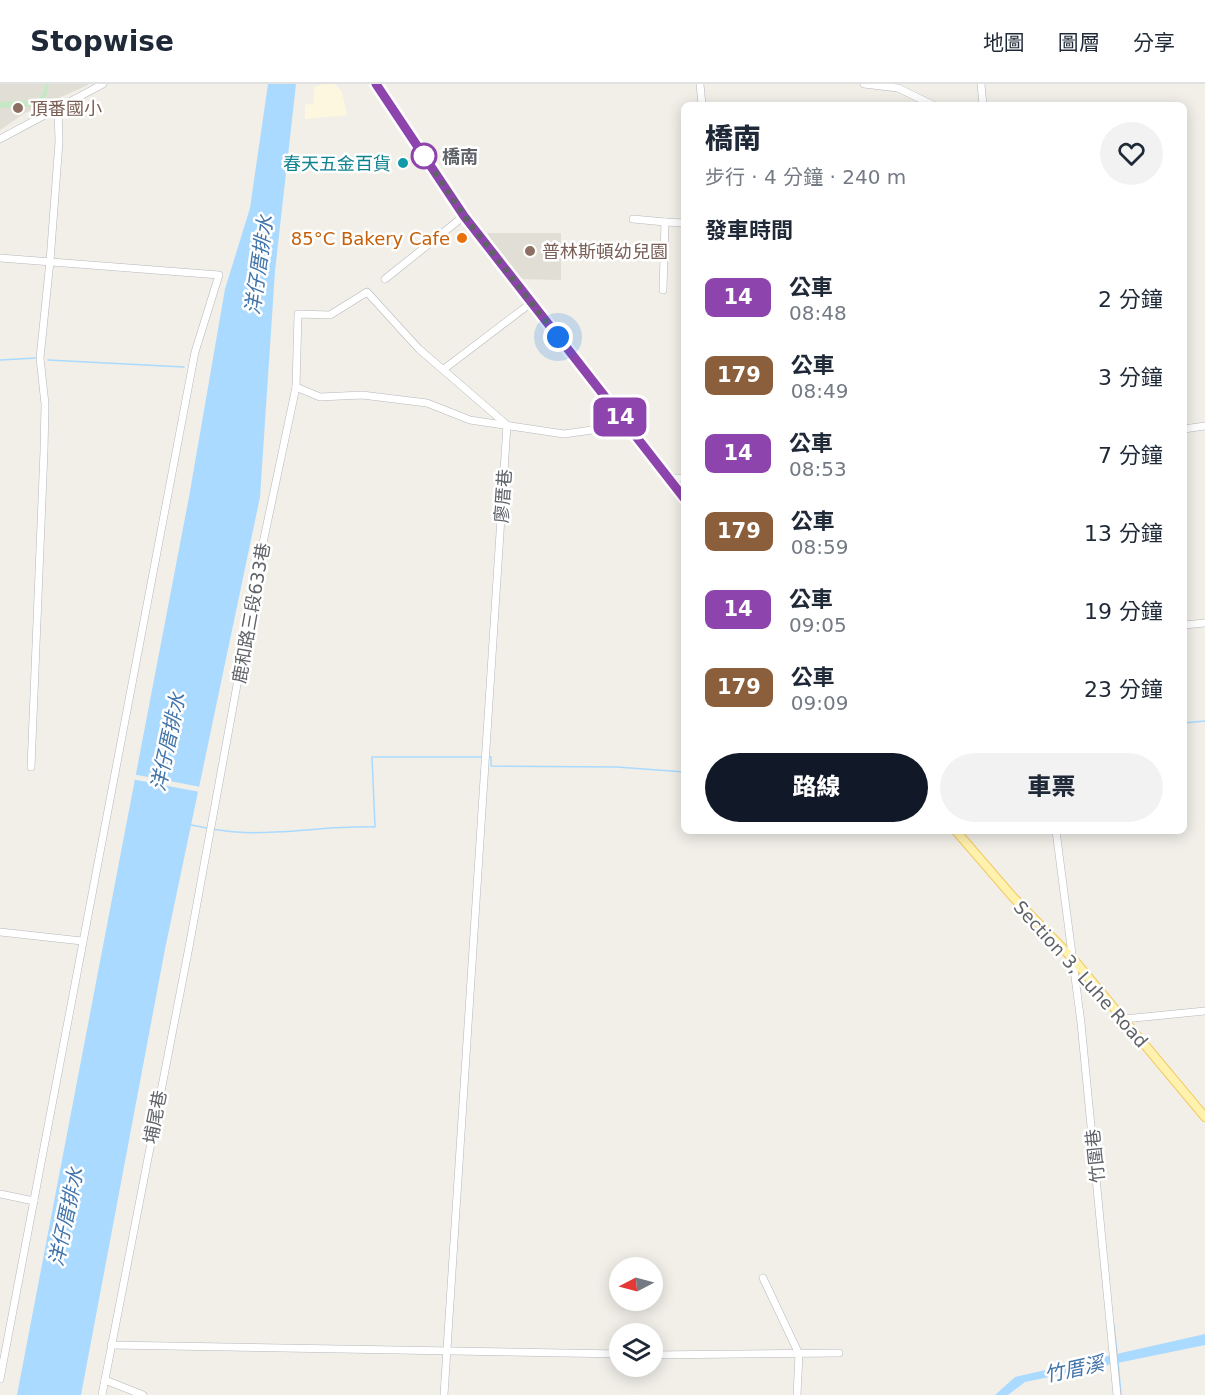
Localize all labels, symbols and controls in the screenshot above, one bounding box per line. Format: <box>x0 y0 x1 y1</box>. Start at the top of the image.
text: Stopwise <box>30 25 174 58</box>
text: 地圖 <box>983 31 1025 55</box>
text: 圖層 <box>1058 31 1100 55</box>
text: 分享 <box>1133 31 1175 55</box>
place label: 頂番國小 <box>30 98 102 119</box>
marker: 頂番國小 <box>11 101 25 115</box>
text: 橋南 <box>705 122 761 155</box>
button: heart <box>1100 122 1163 185</box>
marker: 橋南 <box>411 143 437 169</box>
place label: 橋南 <box>442 146 478 167</box>
place label: 春天五金百貨 <box>283 153 391 174</box>
marker: 春天五金百貨 <box>396 156 410 170</box>
text: 步行 · 4 分鐘 · 240 m <box>705 165 906 189</box>
water label: 洋仔厝排水 <box>240 213 278 316</box>
text: 發車時間 <box>705 218 793 243</box>
place label: 85°C Bakery Cafe <box>291 228 450 249</box>
marker: 85°C Bakery Cafe <box>455 231 469 245</box>
place label: 普林斯頓幼兒園 <box>542 241 668 262</box>
marker: 普林斯頓幼兒園 <box>523 244 537 258</box>
text: 公車 <box>789 275 833 300</box>
text: 14 <box>723 285 753 309</box>
text: 2 分鐘 <box>1098 287 1163 312</box>
text: 08:48 <box>789 301 847 325</box>
your location <box>543 322 573 352</box>
text: 公車 <box>791 353 835 378</box>
text: 179 <box>717 363 761 387</box>
text: 3 分鐘 <box>1098 365 1163 390</box>
text: 08:49 <box>791 379 848 403</box>
line badge: 14 <box>593 398 647 436</box>
text: 14 <box>605 405 635 429</box>
text: 公車 <box>789 431 833 456</box>
text: 14 <box>723 441 753 465</box>
text: 7 分鐘 <box>1098 443 1163 468</box>
text: 08:53 <box>789 457 847 481</box>
street label: 廖厝巷 <box>491 468 515 524</box>
text: 公車 <box>791 509 835 534</box>
text: 179 <box>717 519 761 543</box>
text: 13 分鐘 <box>1084 521 1163 546</box>
text: 08:59 <box>791 535 848 559</box>
street label: 鹿和路三段633巷 <box>228 541 274 685</box>
text: 公車 <box>789 587 833 612</box>
text: 14 <box>723 597 753 621</box>
text: 19 分鐘 <box>1084 599 1163 624</box>
text: 09:05 <box>789 613 847 637</box>
text: 公車 <box>791 665 835 690</box>
text: 179 <box>717 675 761 699</box>
text: 23 分鐘 <box>1084 677 1163 702</box>
water label: 洋仔厝排水 <box>146 690 190 793</box>
text: 09:09 <box>791 691 848 715</box>
button: 路線 <box>705 753 928 822</box>
button: 車票 <box>940 753 1163 822</box>
street label: Section 3, Luhe Road <box>1010 896 1152 1052</box>
street label: 埔尾巷 <box>140 1088 170 1146</box>
street label: 竹圍巷 <box>1082 1128 1108 1184</box>
water label: 洋仔厝排水 <box>44 1165 88 1268</box>
north arrow <box>609 1257 663 1311</box>
map controls <box>609 1257 663 1377</box>
button: layers <box>609 1323 663 1377</box>
water label: 竹厝溪 <box>1042 1350 1109 1387</box>

